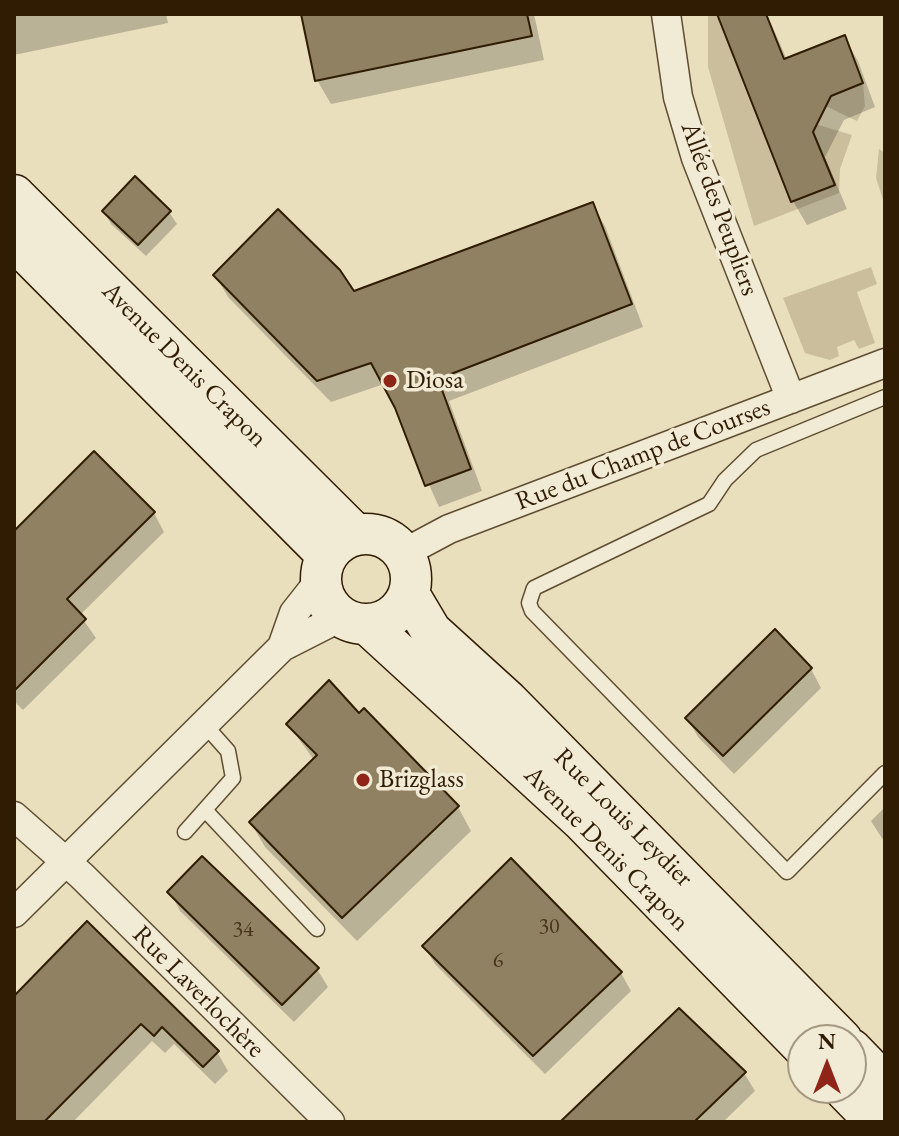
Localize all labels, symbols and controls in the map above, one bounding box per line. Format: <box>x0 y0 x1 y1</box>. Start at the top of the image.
street label: Allée des Peupliers <box>673 118 765 300</box>
street label: Avenue Denis Crapon <box>95 276 273 454</box>
place label: Diosa <box>406 365 464 397</box>
marker: Diosa <box>381 372 399 390</box>
street label: Rue du Champ de Courses <box>511 392 775 518</box>
street label: Rue Louis Leydier <box>547 742 699 894</box>
street label: Avenue Denis Crapon <box>517 760 695 938</box>
place label: Brizglass <box>379 764 464 796</box>
marker: Brizglass <box>354 771 372 789</box>
house number: 30 <box>538 914 560 940</box>
house number: 34 <box>232 917 254 943</box>
street label: Rue Laverlochère <box>125 919 271 1065</box>
house number: 6 <box>493 948 503 974</box>
north arrow <box>787 1024 867 1104</box>
text: N <box>818 1027 836 1056</box>

